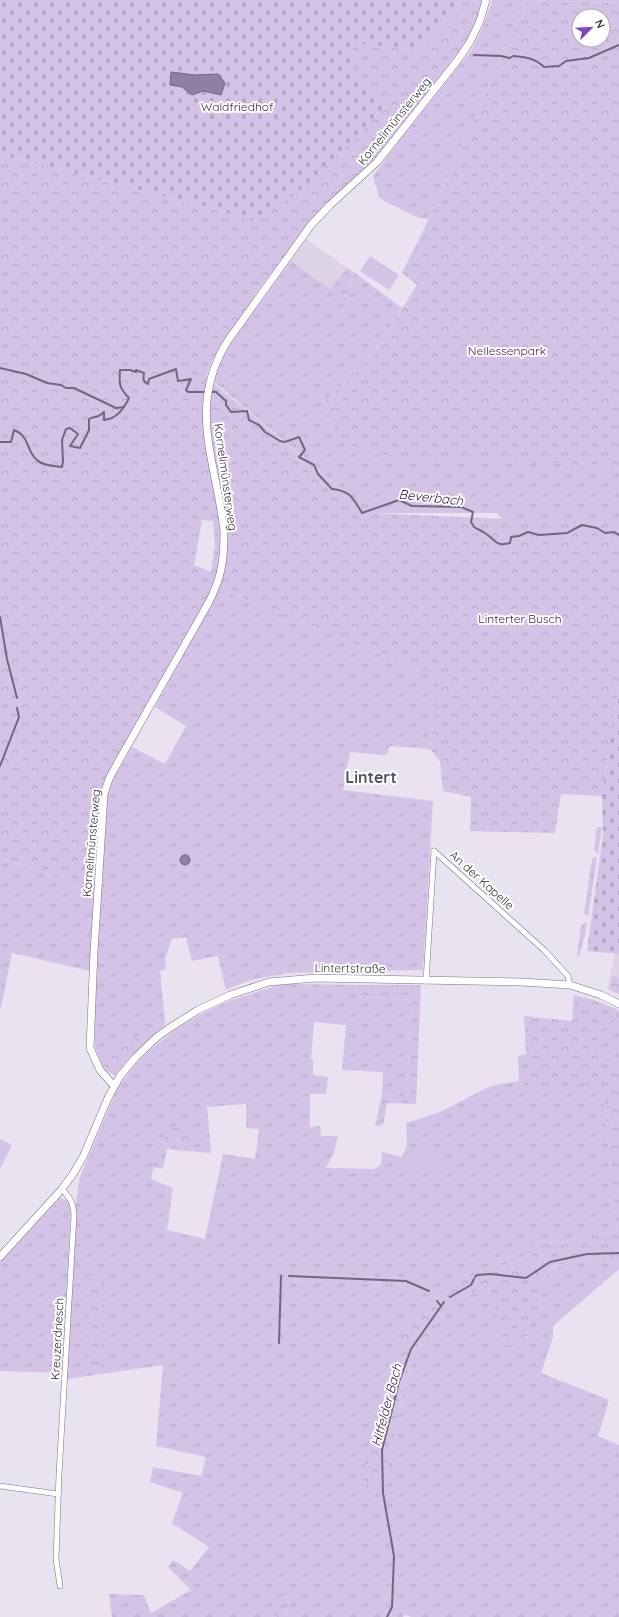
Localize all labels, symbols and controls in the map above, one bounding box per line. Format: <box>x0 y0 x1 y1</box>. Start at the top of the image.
north arrow <box>571 8 611 48</box>
text: N <box>592 17 608 30</box>
street label: Kornelimünsterweg <box>354 74 434 168</box>
park label: Waldfriedhof <box>201 99 274 114</box>
park label: Nellessenpark <box>468 343 546 358</box>
street label: Kornelimünsterweg <box>211 422 241 532</box>
water label: Beverbach <box>398 486 465 508</box>
park label: Linterter Busch <box>478 611 562 626</box>
district label: Lintert <box>345 767 397 787</box>
street label: Kornelimünsterweg <box>79 788 103 898</box>
street label: An der Kapelle <box>447 847 517 913</box>
street label: Lintertstraße <box>314 960 386 976</box>
street label: Kreuzerdriesch <box>47 1297 67 1381</box>
water label: Hitfelder Bach <box>367 1361 405 1448</box>

